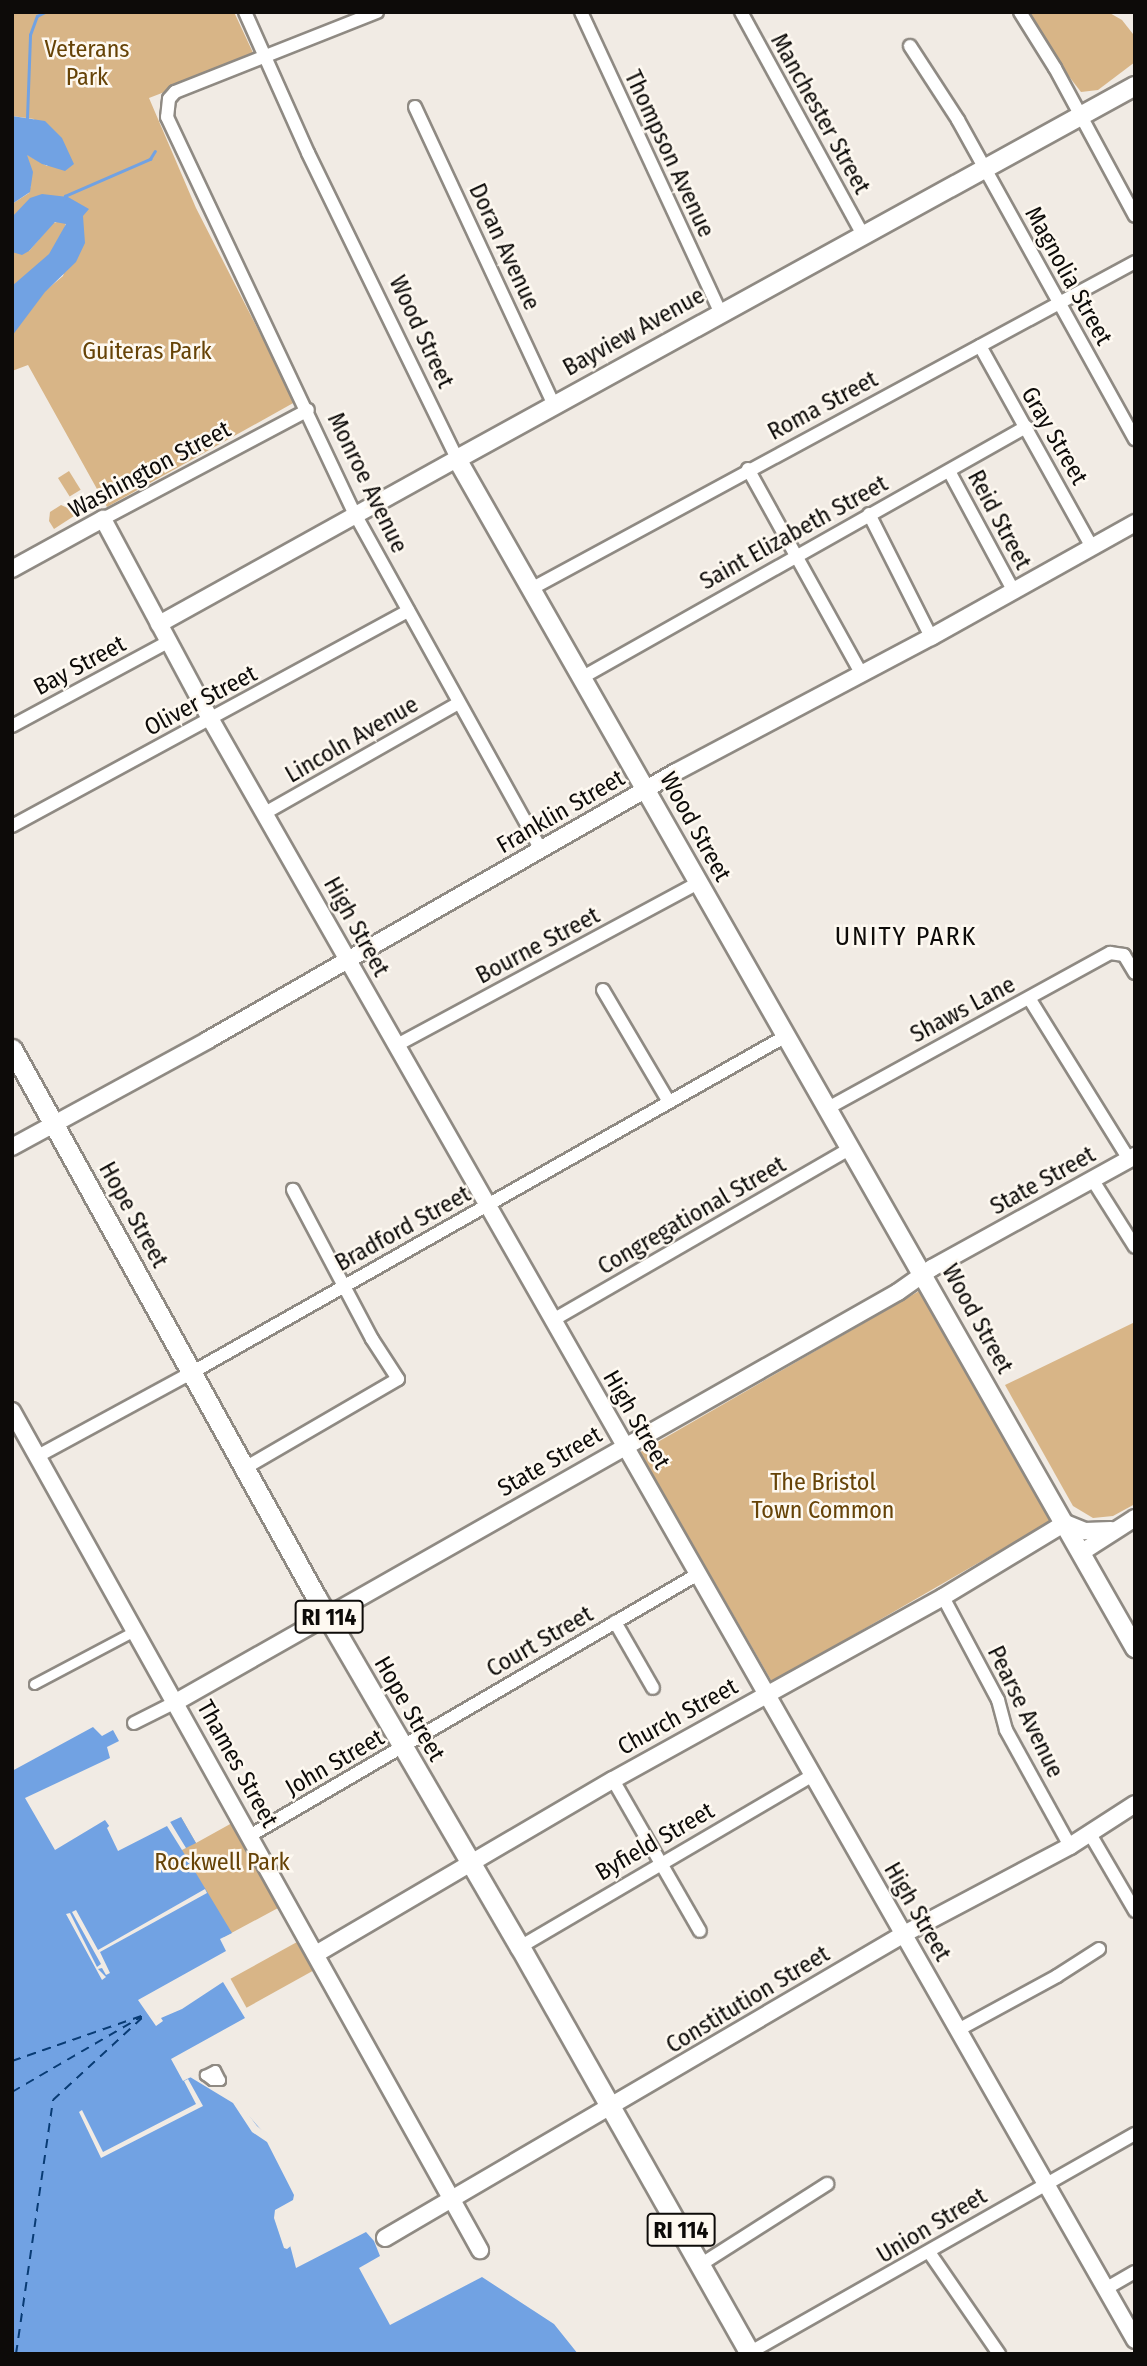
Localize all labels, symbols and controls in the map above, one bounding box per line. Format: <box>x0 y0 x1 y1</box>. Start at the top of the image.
street label: Manchester Street <box>764 29 876 199</box>
park label: Veterans Park <box>44 36 130 92</box>
street label: Thompson Avenue <box>618 66 720 242</box>
street label: Doran Avenue <box>462 179 546 315</box>
street label: Magnolia Street <box>1018 202 1118 350</box>
street label: Wood Street <box>382 271 460 393</box>
street label: Bayview Avenue <box>558 281 710 383</box>
park label: Guiteras Park <box>82 338 212 366</box>
street label: Roma Street <box>763 365 883 447</box>
street label: Gray Street <box>1014 382 1094 490</box>
street label: Monroe Avenue <box>321 408 413 558</box>
street label: Washington Street <box>64 415 236 525</box>
street label: Reid Street <box>961 465 1037 575</box>
street label: Saint Elizabeth Street <box>695 469 893 597</box>
street label: Bay Street <box>29 630 131 702</box>
street label: Oliver Street <box>140 659 262 743</box>
street label: Lincoln Avenue <box>280 690 424 790</box>
street label: Franklin Street <box>492 764 630 860</box>
street label: Wood Street <box>653 767 737 887</box>
street label: High Street <box>317 872 395 982</box>
street label: Bourne Street <box>471 901 605 991</box>
district label: UNITY PARK <box>836 921 976 953</box>
street label: Shaws Lane <box>906 970 1020 1050</box>
street label: State Street <box>986 1140 1100 1222</box>
street label: Congregational Street <box>593 1151 791 1281</box>
street label: Hope Street <box>92 1157 174 1273</box>
street label: Bradford Street <box>330 1180 476 1278</box>
street label: Wood Street <box>935 1259 1019 1379</box>
street label: High Street <box>596 1366 676 1474</box>
street label: State Street <box>493 1421 607 1503</box>
park label: The Bristol Town Common <box>752 1469 894 1525</box>
road number: RI 114 <box>294 1598 364 1636</box>
street label: Court Street <box>482 1600 598 1684</box>
street label: Pearse Avenue <box>981 1641 1069 1783</box>
street label: Hope Street <box>367 1651 451 1767</box>
street label: Church Street <box>613 1672 743 1762</box>
street label: Thames Street <box>190 1695 284 1833</box>
street label: John Street <box>281 1723 389 1803</box>
street label: Byfield Street <box>591 1797 719 1887</box>
park label: Rockwell Park <box>154 1849 290 1877</box>
street label: High Street <box>877 1858 957 1966</box>
street label: Constitution Street <box>661 1940 835 2060</box>
street label: Union Street <box>872 2182 992 2270</box>
road number: RI 114 <box>646 2210 716 2250</box>

